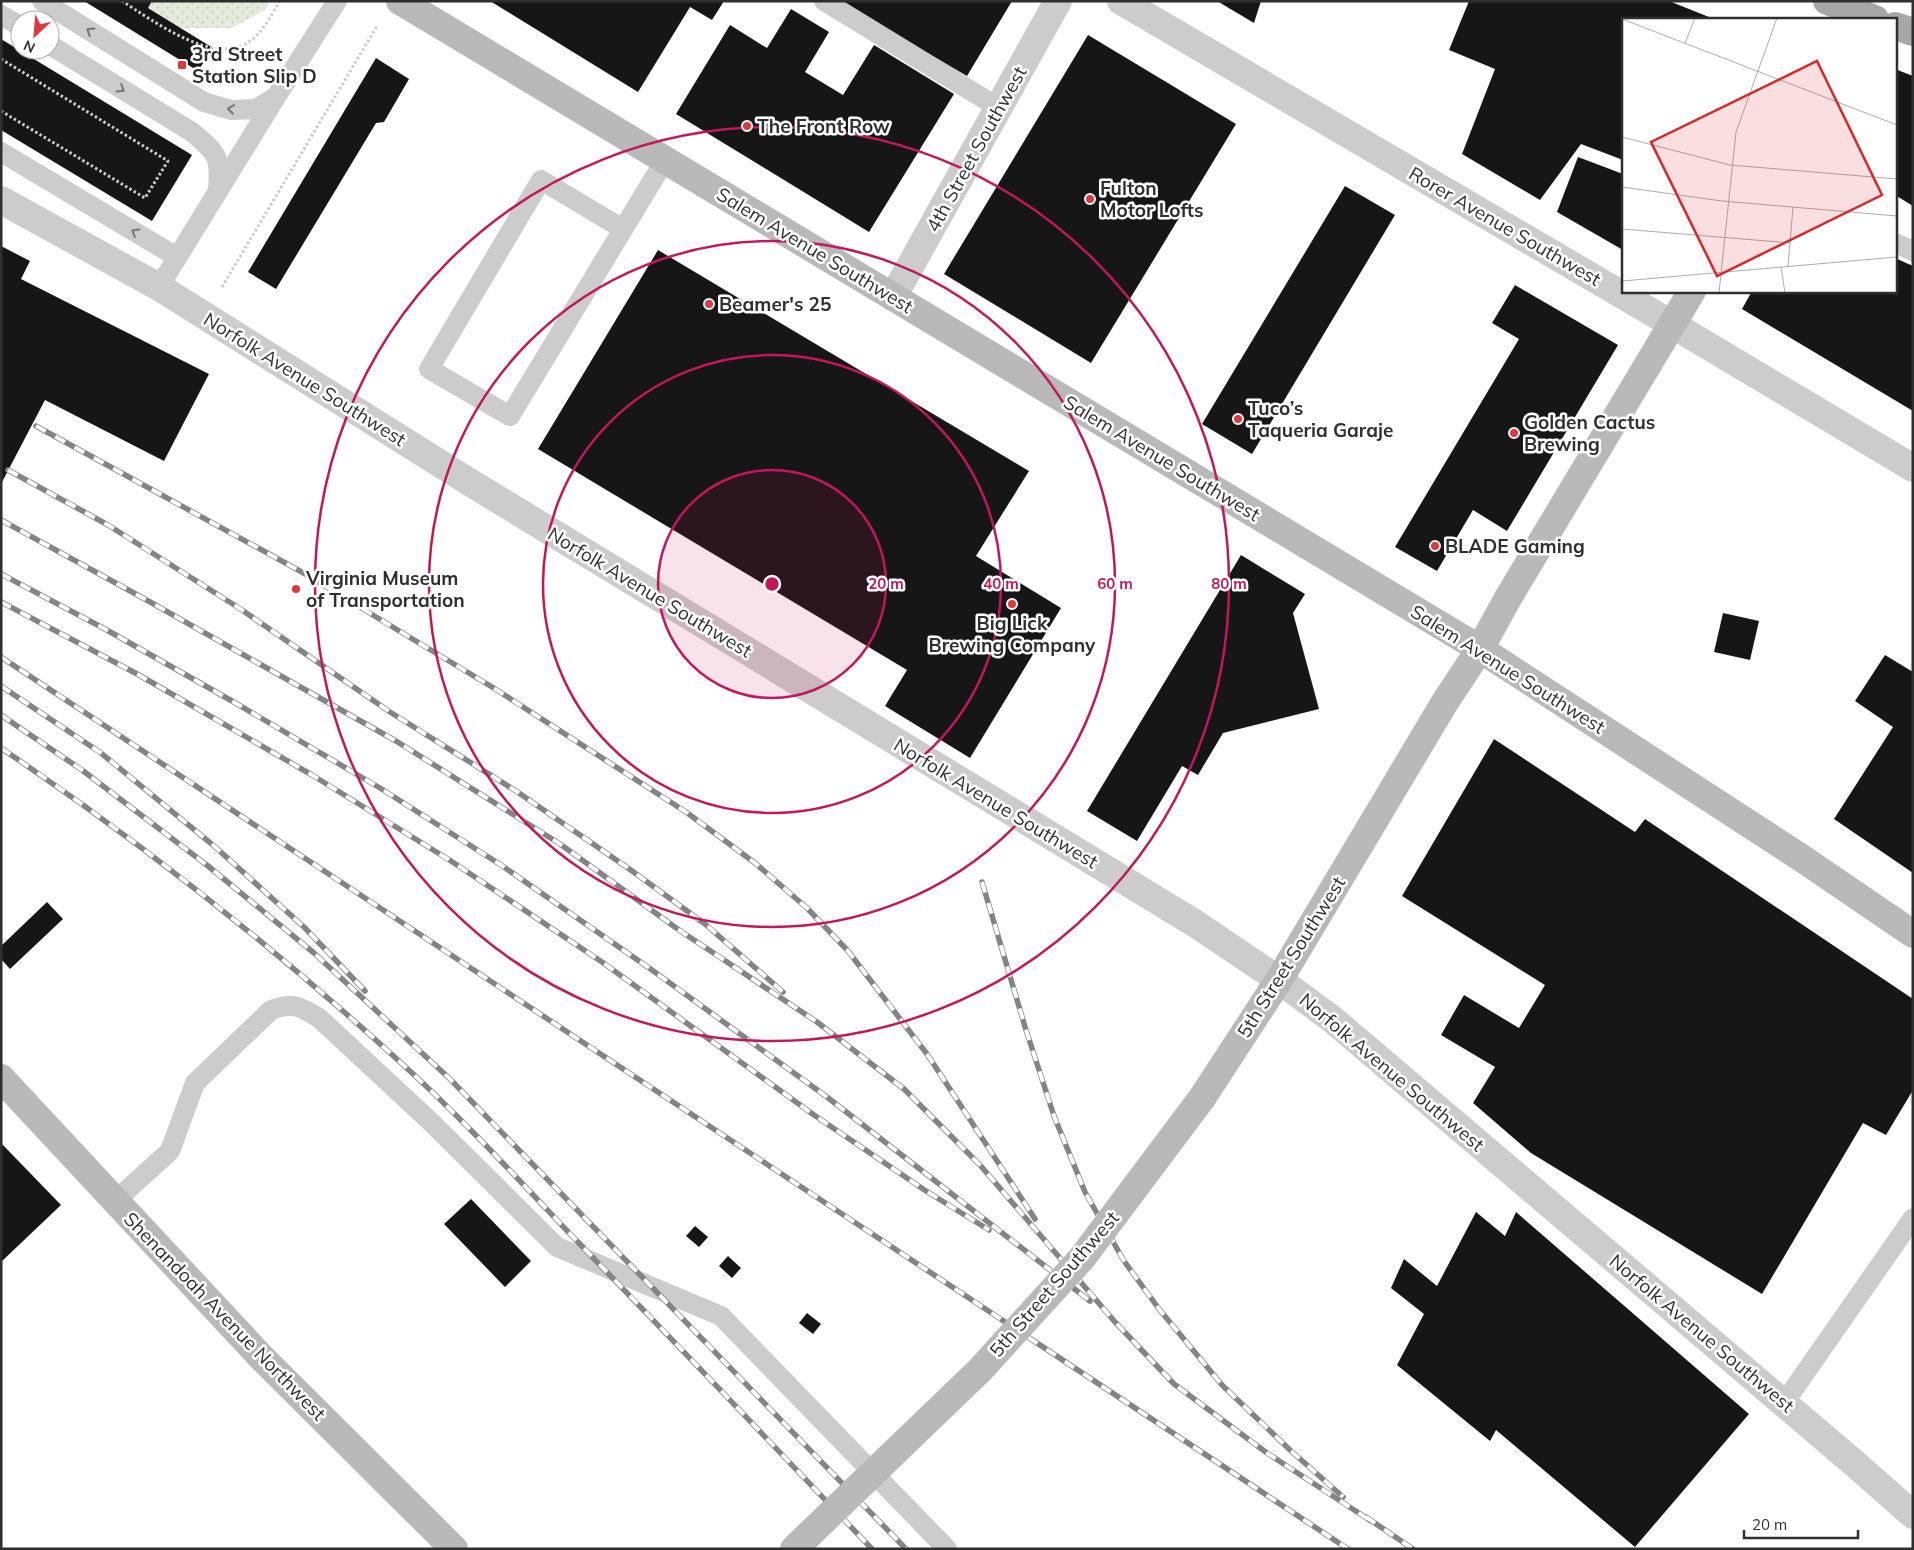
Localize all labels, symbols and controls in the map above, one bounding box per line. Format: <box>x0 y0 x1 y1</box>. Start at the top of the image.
north arrow <box>10 10 60 60</box>
inset map <box>1622 18 1896 292</box>
one-way arrow <box>86 27 95 37</box>
text: N <box>21 36 38 57</box>
place label: 3rd Street Station Slip D <box>192 42 317 88</box>
marker: 3rd Street Station Slip D <box>176 59 188 71</box>
street label: 4th Street Southwest <box>920 62 1032 236</box>
one-way arrow <box>116 82 125 92</box>
one-way arrow <box>226 104 235 114</box>
place label: The Front Row <box>757 114 890 138</box>
marker: The Front Row <box>741 120 753 132</box>
street label: Rorer Avenue Southwest <box>1405 161 1606 291</box>
place label: Fulton Motor Lofts <box>1100 176 1204 222</box>
street label: Salem Avenue Southwest <box>712 182 918 318</box>
marker: Fulton Motor Lofts <box>1084 193 1096 205</box>
one-way arrow <box>131 229 140 239</box>
place label: Beamer's 25 <box>719 292 831 316</box>
marker: Beamer's 25 <box>703 298 715 310</box>
street label: Norfolk Avenue Southwest <box>199 307 411 451</box>
street label: Salem Avenue Southwest <box>1059 390 1265 526</box>
place label: Tuco’s Taqueria Garaje <box>1248 396 1393 442</box>
place label: Golden Cactus Brewing <box>1524 410 1655 456</box>
marker: Tuco’s Taqueria Garaje <box>1232 413 1244 425</box>
marker: Golden Cactus Brewing <box>1508 427 1520 439</box>
street label: Norfolk Avenue Southwest <box>544 521 757 663</box>
place label: BLADE Gaming <box>1445 534 1585 558</box>
marker: BLADE Gaming <box>1429 540 1441 552</box>
place label: Virginia Museum of Transportation <box>305 566 465 612</box>
text: 20 m <box>868 574 904 593</box>
text: 40 m <box>983 574 1019 593</box>
text: 60 m <box>1097 574 1133 593</box>
text: 80 m <box>1211 574 1247 593</box>
centre of rings <box>763 575 781 593</box>
marker: Virginia Museum of Transportation <box>290 583 302 595</box>
marker: Big Lick Brewing Company <box>1006 598 1018 610</box>
street label: Salem Avenue Southwest <box>1406 599 1610 739</box>
place label: Big Lick Brewing Company <box>929 611 1096 657</box>
street label: Norfolk Avenue Southwest <box>890 732 1103 874</box>
street label: 5th Street Southwest <box>1232 872 1351 1042</box>
street label: Norfolk Avenue Southwest <box>1295 988 1490 1157</box>
street label: 5th Street Southwest <box>984 1206 1124 1362</box>
street label: Shenandoah Avenue Northwest <box>119 1207 331 1426</box>
street label: Norfolk Avenue Southwest <box>1605 1249 1800 1418</box>
scale bar <box>1744 1508 1858 1540</box>
text: 20 m <box>1752 1515 1787 1534</box>

